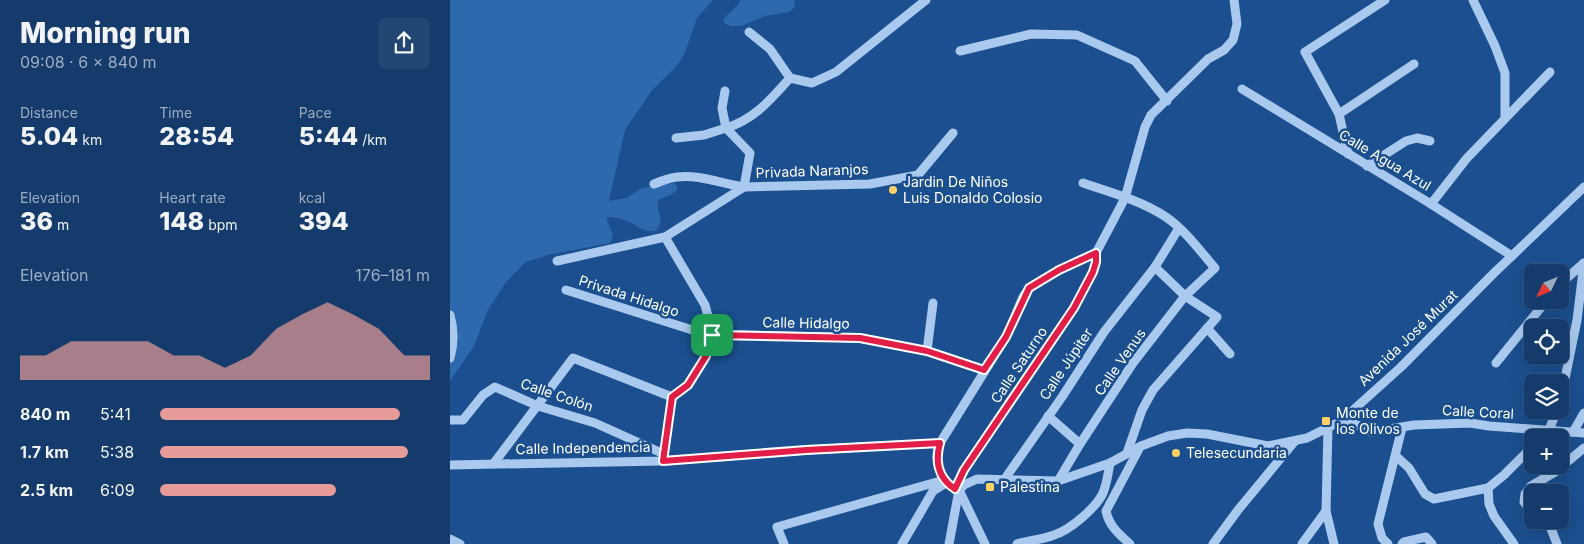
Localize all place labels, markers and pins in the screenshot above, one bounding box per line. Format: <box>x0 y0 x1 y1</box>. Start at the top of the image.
place label: Jardin De Niños Luis Donaldo Colosio <box>903 173 1042 206</box>
marker: Jardin De Niños Luis Donaldo Colosio <box>887 184 899 196</box>
pin <box>691 314 733 356</box>
place label: Monte de los Olivos <box>1336 404 1400 437</box>
marker: Monte de los Olivos <box>1320 415 1332 427</box>
place label: Telesecundaria <box>1186 444 1287 461</box>
marker: Telesecundaria <box>1170 447 1182 459</box>
place label: Palestina <box>1000 478 1060 495</box>
marker: Palestina <box>984 481 996 493</box>

